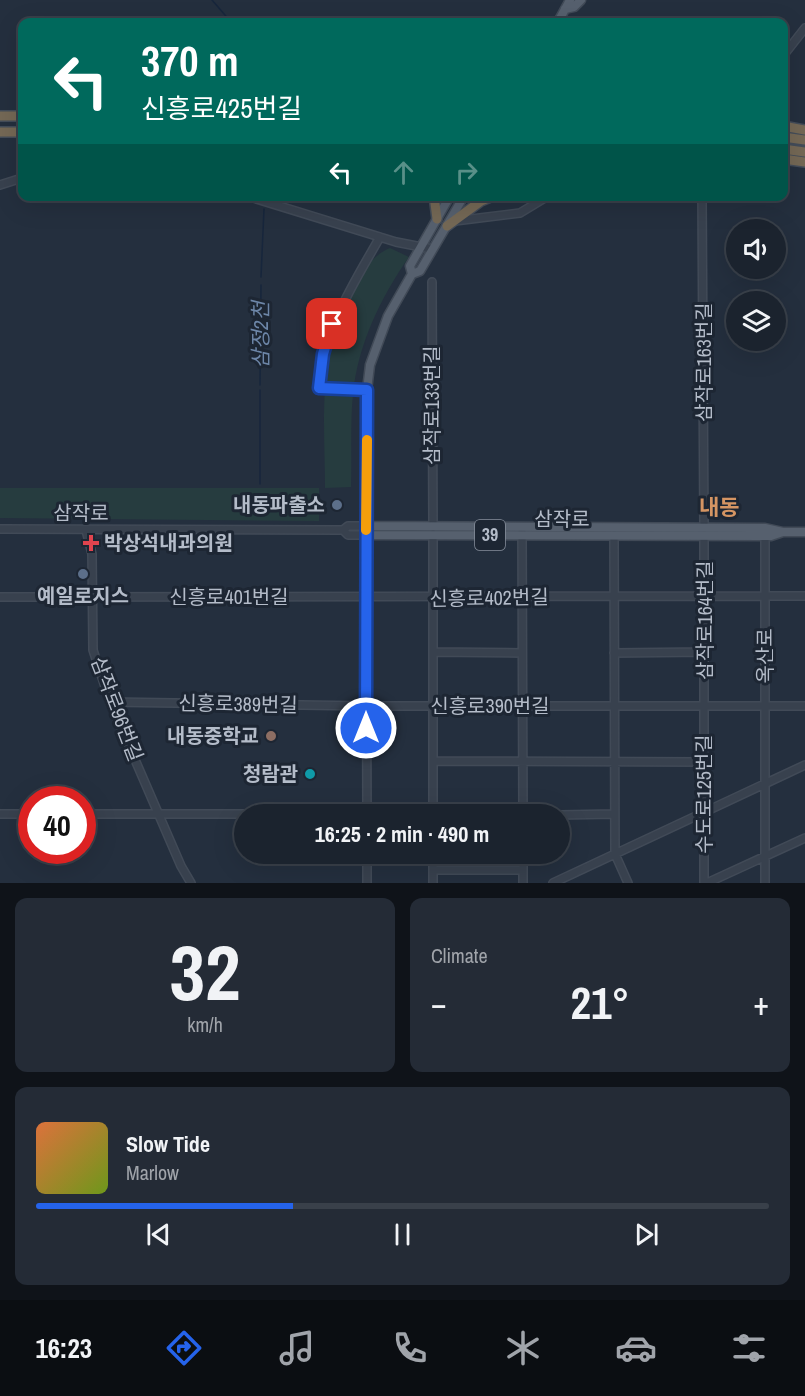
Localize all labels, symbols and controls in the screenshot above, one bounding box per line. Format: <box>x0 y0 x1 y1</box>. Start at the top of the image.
text: 370 m <box>141 33 239 89</box>
icon: left <box>42 42 120 120</box>
text: 신흥로425번길 <box>141 90 302 126</box>
icon: left <box>324 156 357 189</box>
icon: ahead <box>387 156 420 189</box>
icon: right <box>450 156 483 189</box>
map controls <box>726 219 786 351</box>
button: sound <box>726 219 786 279</box>
button: layers <box>726 291 786 351</box>
pin <box>306 298 357 349</box>
water label: 삼정2천 <box>246 299 275 369</box>
street label: 삼작로163번길 <box>690 302 717 422</box>
icon: arrive <box>315 307 348 340</box>
street label: 삼작로133번길 <box>418 345 445 465</box>
place label: 내동파출소 <box>233 491 325 518</box>
district label: 내동 <box>699 492 739 522</box>
marker: 내동파출소 <box>330 498 344 512</box>
street label: 삼작로 <box>53 499 109 526</box>
street label: 삼작로 <box>534 505 590 532</box>
road number: 39 <box>475 520 505 550</box>
place label: 박상석내과의원 <box>104 529 233 556</box>
marker: 박상석내과의원 <box>82 534 100 552</box>
street label: 삼작로164번길 <box>691 560 718 680</box>
marker: 예일로지스 <box>76 567 90 581</box>
place label: 예일로지스 <box>37 582 129 609</box>
street label: 신흥로401번길 <box>169 583 289 610</box>
street label: 신흥로402번길 <box>429 583 549 612</box>
street label: 옥산로 <box>751 628 778 684</box>
street label: 삼작로96번길 <box>85 653 150 765</box>
street label: 신흥로389번길 <box>178 689 298 718</box>
street label: 신흥로390번길 <box>430 692 550 719</box>
position arrow <box>334 696 398 760</box>
place label: 내동중학교 <box>167 722 259 749</box>
marker: 내동중학교 <box>264 729 278 743</box>
street label: 수도로125번길 <box>690 734 717 854</box>
place label: 청람관 <box>243 760 299 787</box>
marker: 청람관 <box>303 767 317 781</box>
speed limit sign: 40 <box>18 786 96 864</box>
text: 16:25 · 2 min · 490 m <box>315 819 489 849</box>
text: 32 <box>169 919 241 1024</box>
text: Climate <box>431 942 488 969</box>
text: 21° <box>570 972 630 1033</box>
text: − <box>431 981 447 1025</box>
text: + <box>753 981 769 1025</box>
text: km/h <box>187 1011 223 1038</box>
text: Slow Tide <box>126 1129 210 1159</box>
text: Marlow <box>126 1159 179 1186</box>
icon: previous <box>142 1218 175 1251</box>
icon: pause <box>386 1218 419 1251</box>
icon: next <box>630 1218 663 1251</box>
icon: directions <box>163 1327 205 1369</box>
icon: music <box>276 1327 318 1369</box>
icon: phone <box>389 1327 431 1369</box>
icon: climate <box>502 1327 544 1369</box>
icon: car <box>615 1327 657 1369</box>
icon: filters <box>728 1327 770 1369</box>
text: 16:23 <box>35 1330 92 1366</box>

